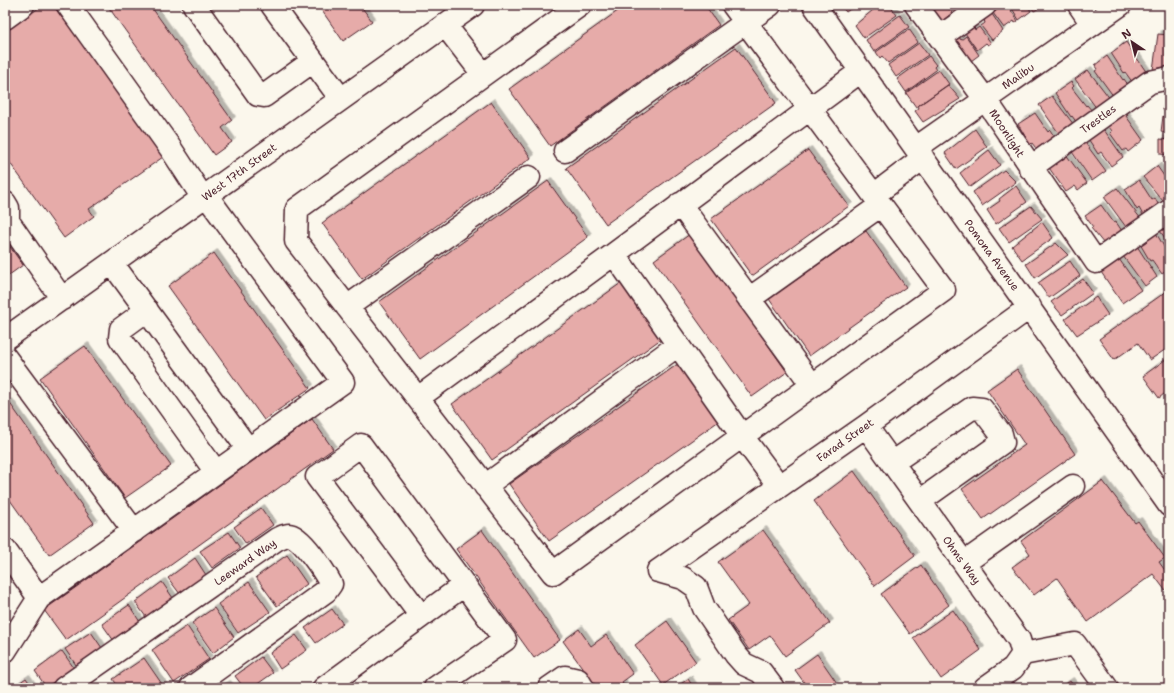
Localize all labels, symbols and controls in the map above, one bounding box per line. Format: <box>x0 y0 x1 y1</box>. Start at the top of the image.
north arrow <box>1112 22 1152 62</box>
text: N <box>1119 25 1135 43</box>
street label: Malibu <box>999 60 1038 93</box>
street label: Trestles <box>1077 101 1119 138</box>
street label: Moonlight <box>985 106 1028 161</box>
street label: West 17th Street <box>199 140 280 205</box>
street label: Pomona Avenue <box>961 217 1023 294</box>
street label: Farad Street <box>814 415 877 466</box>
street label: Ohms Way <box>939 533 984 588</box>
street label: Leeward Way <box>211 535 279 589</box>

